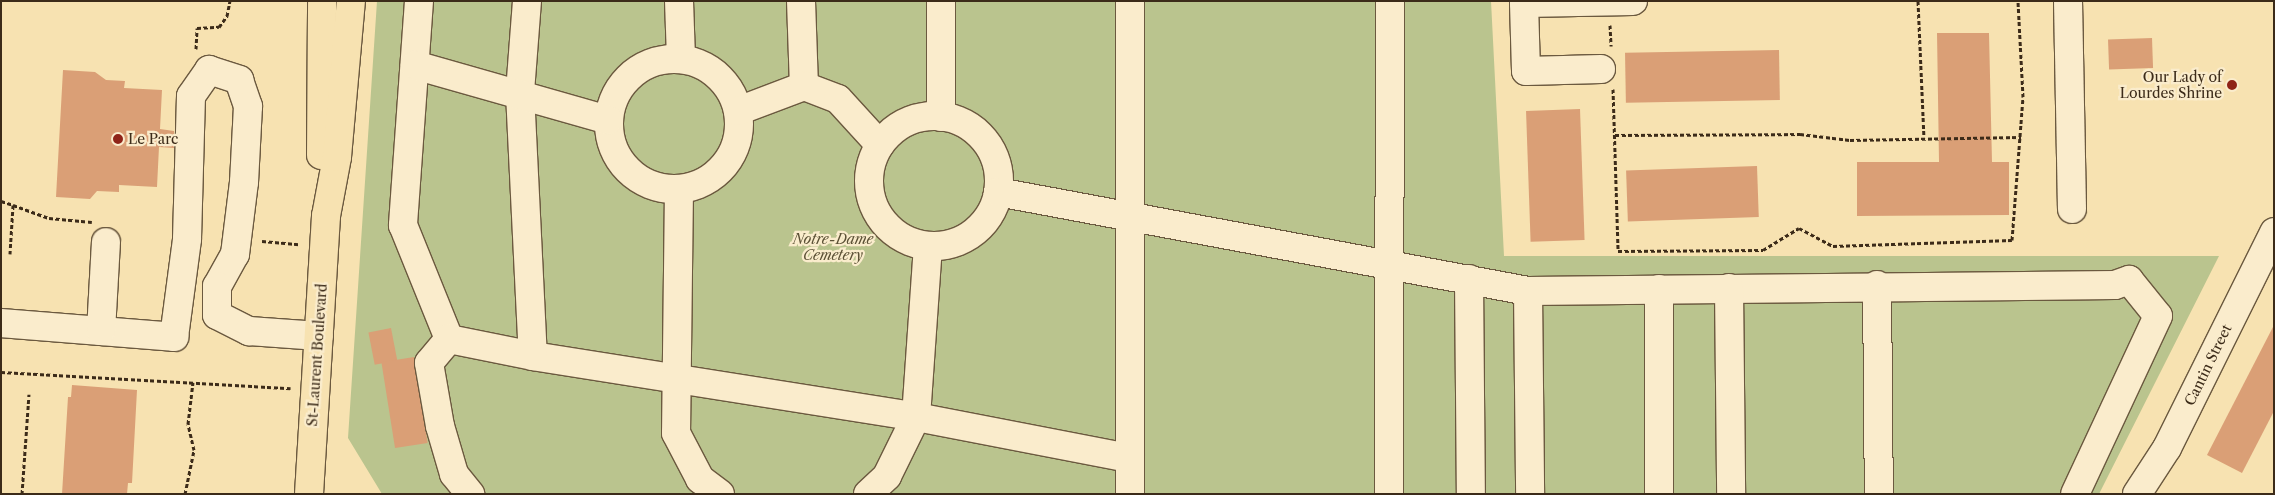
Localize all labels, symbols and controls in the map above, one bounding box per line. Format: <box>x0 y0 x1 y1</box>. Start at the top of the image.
place label: Our Lady of Lourdes Shrine <box>2120 69 2222 102</box>
marker: Our Lady of Lourdes Shrine <box>2226 79 2238 91</box>
place label: Le Parc <box>128 131 178 147</box>
marker: Le Parc <box>112 133 124 145</box>
park label: Notre-Dame Cemetery <box>793 231 873 264</box>
street label: St-Laurent Boulevard <box>304 283 330 427</box>
street label: Cantin Street <box>2181 322 2235 408</box>

